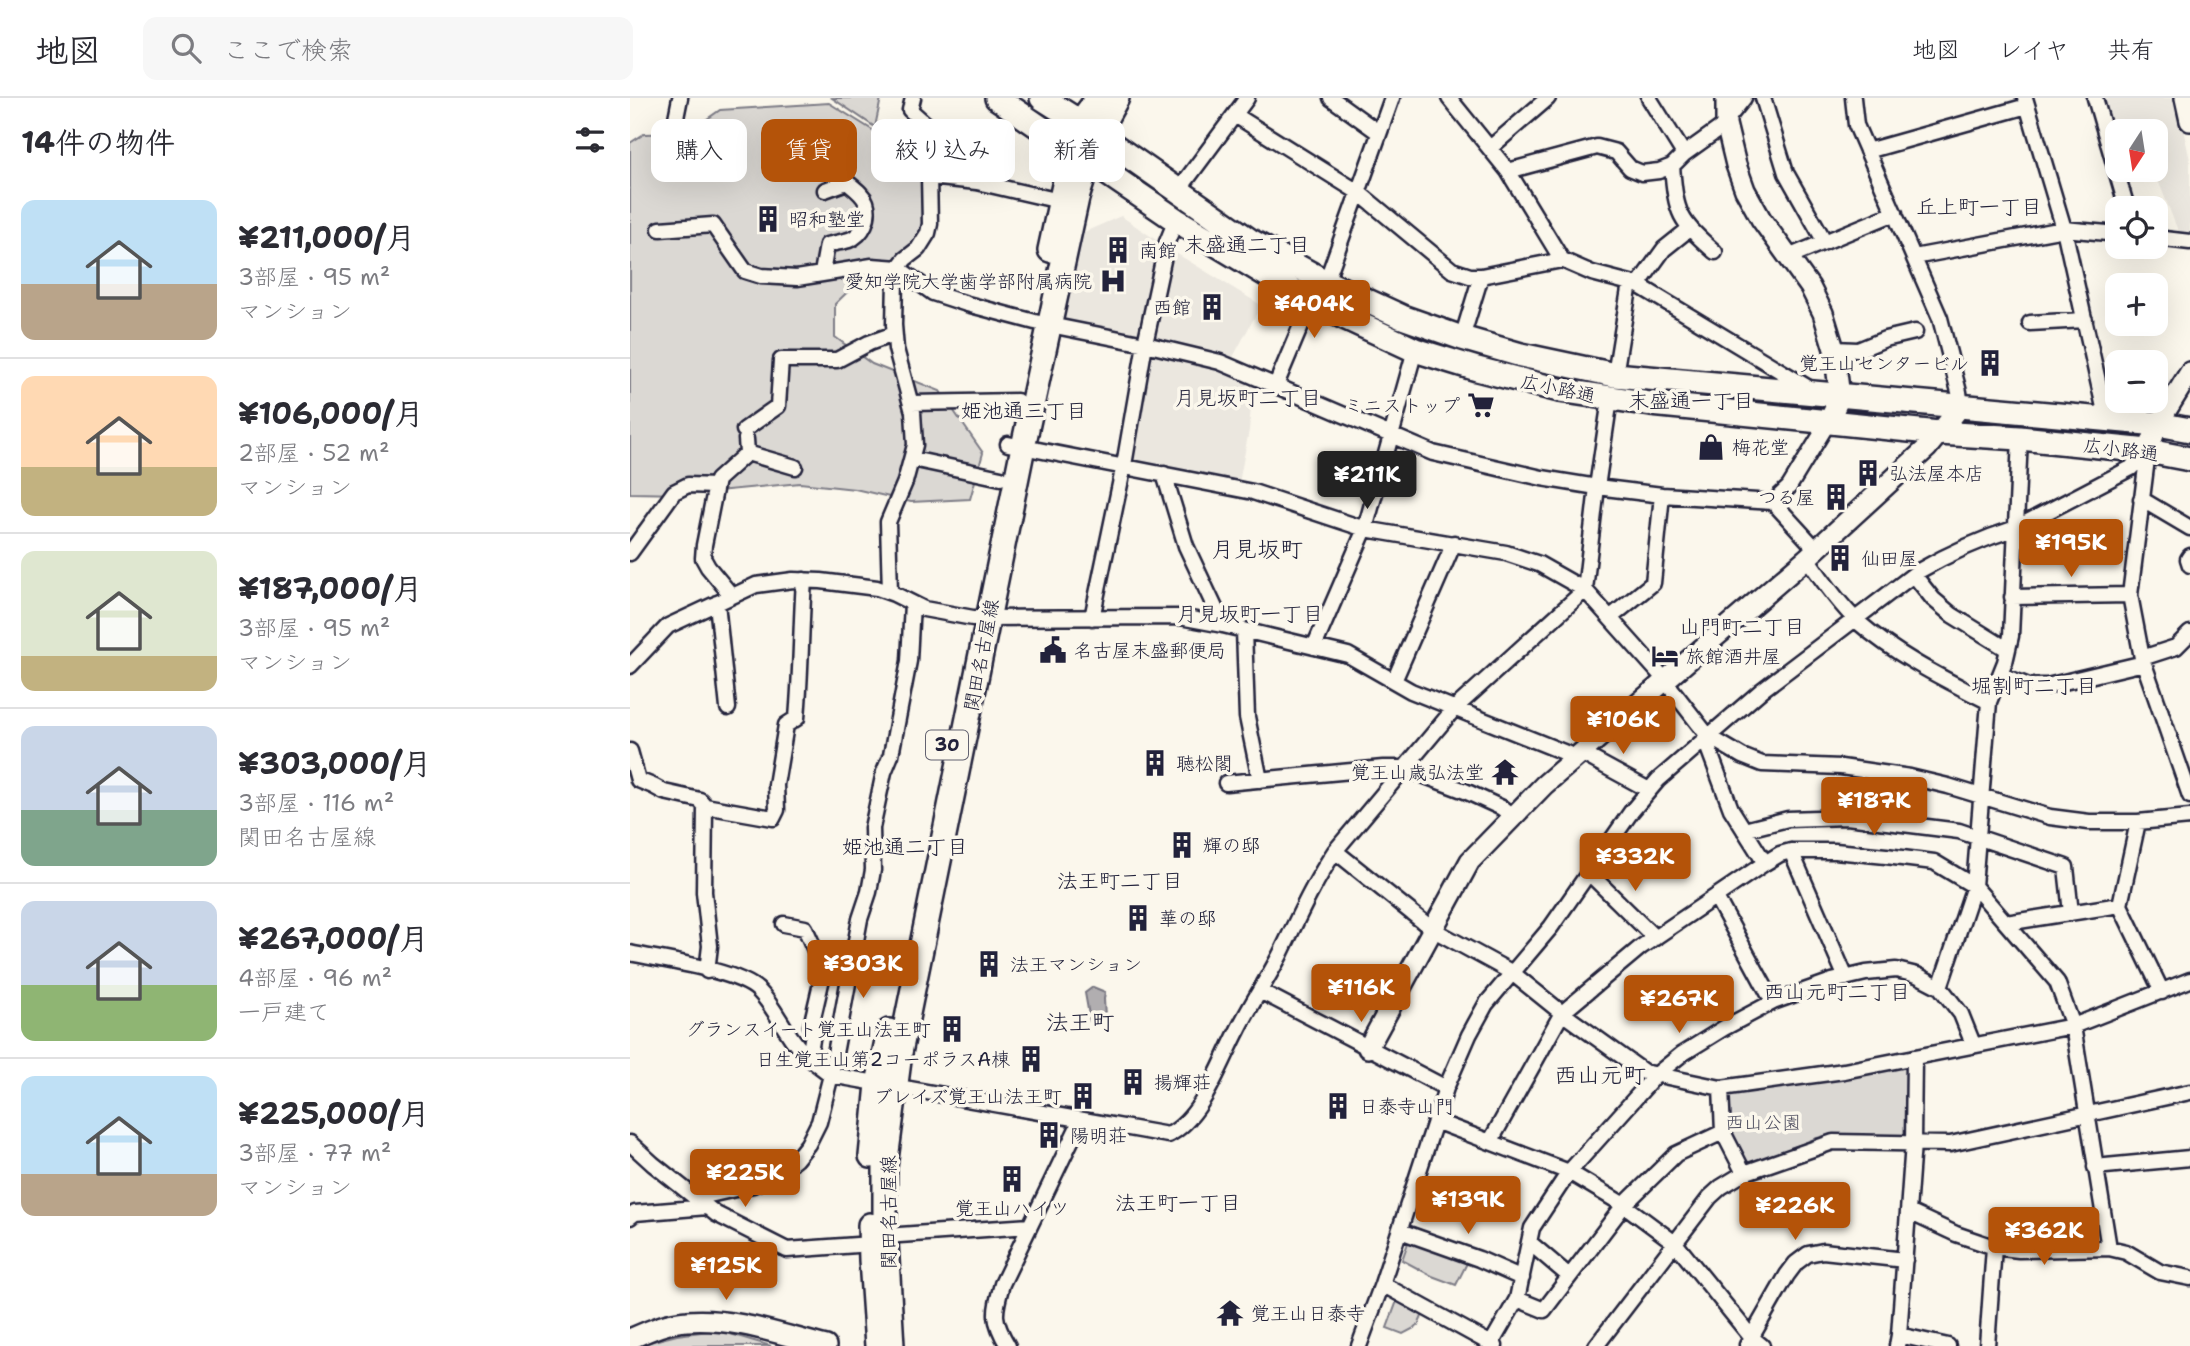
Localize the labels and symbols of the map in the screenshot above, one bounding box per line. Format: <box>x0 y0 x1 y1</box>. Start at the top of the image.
north arrow <box>2105 119 2168 182</box>
district label: 丘上町一丁目 <box>1916 193 2042 221</box>
building icon: 昭和塾堂 <box>753 204 783 234</box>
place label: 昭和塾堂 <box>789 207 865 232</box>
district label: 末盛通二丁目 <box>1184 231 1310 259</box>
building icon: 南館 <box>1103 235 1133 265</box>
place label: 南館 <box>1139 238 1177 263</box>
hospital icon: 愛知学院大学歯学部附属病院 <box>1098 266 1128 296</box>
place label: 愛知学院大学歯学部附属病院 <box>845 269 1092 294</box>
pin: ¥404K <box>1265 280 1363 340</box>
building icon: 西館 <box>1197 292 1227 322</box>
place label: 西館 <box>1153 295 1191 320</box>
building icon: 覚王山センタービル <box>1975 348 2005 378</box>
place label: 覚王山センタービル <box>1799 351 1969 376</box>
street label: 広小路通 <box>1518 368 1598 409</box>
district label: 月見坂町二丁目 <box>1175 384 1322 412</box>
district label: 末盛通一丁目 <box>1628 387 1754 415</box>
supermarket icon: ミニストップ <box>1466 390 1496 420</box>
place label: ミニストップ <box>1344 393 1460 418</box>
district label: 姫池通三丁目 <box>961 397 1087 425</box>
shop icon: 梅花堂 <box>1696 432 1726 462</box>
street label: 広小路通 <box>2082 432 2160 467</box>
place label: 梅花堂 <box>1732 435 1789 460</box>
pin: ¥211K <box>1318 452 1416 511</box>
building icon: 弘法屋本店 <box>1853 458 1883 488</box>
place label: 弘法屋本店 <box>1889 461 1984 486</box>
building icon: つる屋 <box>1821 482 1851 512</box>
place label: つる屋 <box>1758 485 1815 510</box>
pin: ¥195K <box>2022 519 2120 579</box>
district label: 月見坂町 <box>1211 534 1303 564</box>
building icon: 仙田屋 <box>1825 543 1855 573</box>
place label: 仙田屋 <box>1861 546 1918 571</box>
street label: 関田名古屋線 <box>958 597 1005 713</box>
district label: 月見坂町一丁目 <box>1177 600 1324 628</box>
district label: 山門町二丁目 <box>1679 613 1805 641</box>
public building icon: 名古屋末盛郵便局 <box>1038 635 1068 665</box>
place label: 名古屋末盛郵便局 <box>1074 638 1226 663</box>
hotel icon: 旅館酒井屋 <box>1650 641 1680 671</box>
place label: 旅館酒井屋 <box>1686 644 1781 669</box>
district label: 堀割町二丁目 <box>1971 672 2097 700</box>
pin: ¥106K <box>1574 696 1672 756</box>
road number: 30 <box>926 730 968 760</box>
building icon: 聴松閣 <box>1140 748 1170 778</box>
place label: 聴松閣 <box>1176 751 1233 776</box>
temple icon: 覚王山歳弘法堂 <box>1490 757 1520 787</box>
place label: 覚王山歳弘法堂 <box>1351 760 1484 785</box>
pin: ¥187K <box>1825 778 1923 837</box>
building icon: 輝の邸 <box>1167 830 1197 860</box>
district label: 姫池通二丁目 <box>842 833 968 861</box>
place label: 輝の邸 <box>1203 833 1260 858</box>
pin: ¥332K <box>1586 834 1684 893</box>
district label: 法王町二丁目 <box>1057 867 1183 895</box>
building icon: 華の邸 <box>1123 903 1153 933</box>
place label: 華の邸 <box>1159 906 1216 931</box>
pin: ¥303K <box>814 940 912 1000</box>
building icon: 法王マンション <box>974 949 1004 979</box>
place label: 法王マンション <box>1010 952 1142 977</box>
pin: ¥116K <box>1312 964 1410 1024</box>
pin: ¥267K <box>1630 976 1728 1035</box>
district label: 西山元町二丁目 <box>1764 978 1911 1006</box>
district label: 法王町 <box>1046 1007 1115 1037</box>
building icon: グランスイート覚王山法王町 <box>937 1014 967 1044</box>
place label: グランスイート覚王山法王町 <box>686 1017 931 1042</box>
building icon: 日生覚王山第2コーポラスA棟 <box>1016 1044 1046 1074</box>
place label: 日生覚王山第2コーポラスA棟 <box>756 1047 1010 1072</box>
district label: 西山元町 <box>1554 1060 1646 1090</box>
building icon: 揚輝荘 <box>1118 1067 1148 1097</box>
place label: 揚輝荘 <box>1154 1070 1211 1095</box>
building icon: ブレイズ覚王山法王町 <box>1068 1081 1098 1111</box>
place label: ブレイズ覚王山法王町 <box>874 1084 1062 1109</box>
building icon: 日泰寺山門 <box>1323 1091 1353 1121</box>
place label: 日泰寺山門 <box>1359 1094 1454 1119</box>
park label: 西山公園 <box>1725 1110 1801 1135</box>
building icon: 陽明荘 <box>1034 1120 1064 1150</box>
place label: 陽明荘 <box>1070 1123 1127 1148</box>
pin: ¥225K <box>696 1150 794 1209</box>
street label: 関田名古屋線 <box>876 1155 901 1269</box>
building icon: 覚王山ハイツ <box>997 1164 1027 1194</box>
pin: ¥139K <box>1419 1176 1517 1236</box>
pin: ¥226K <box>1746 1182 1844 1242</box>
district label: 法王町一丁目 <box>1115 1189 1241 1217</box>
place label: 覚王山ハイツ <box>955 1196 1069 1221</box>
pin: ¥362K <box>1995 1208 2093 1267</box>
pin: ¥125K <box>677 1242 775 1302</box>
temple icon: 覚王山日泰寺 <box>1215 1298 1245 1328</box>
place label: 覚王山日泰寺 <box>1251 1301 1365 1326</box>

